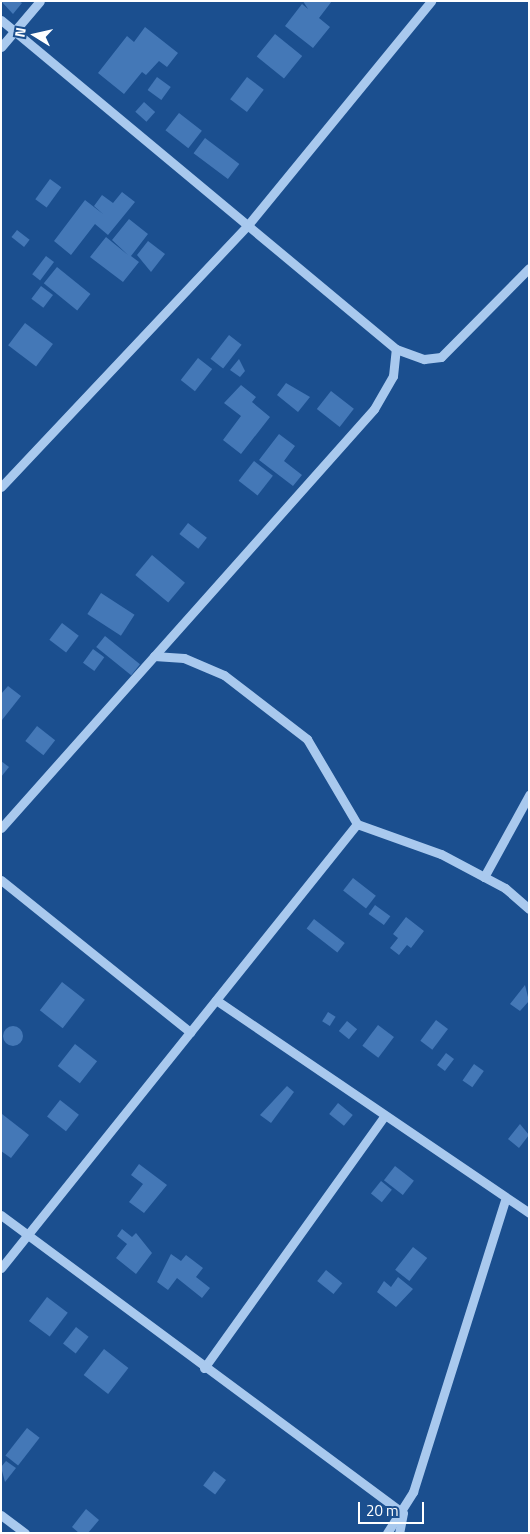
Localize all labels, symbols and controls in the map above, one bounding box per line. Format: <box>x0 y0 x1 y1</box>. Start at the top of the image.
north arrow <box>10 10 60 60</box>
text: N <box>9 26 31 39</box>
scale bar <box>360 1492 426 1524</box>
text: 20 m <box>366 1499 399 1522</box>

